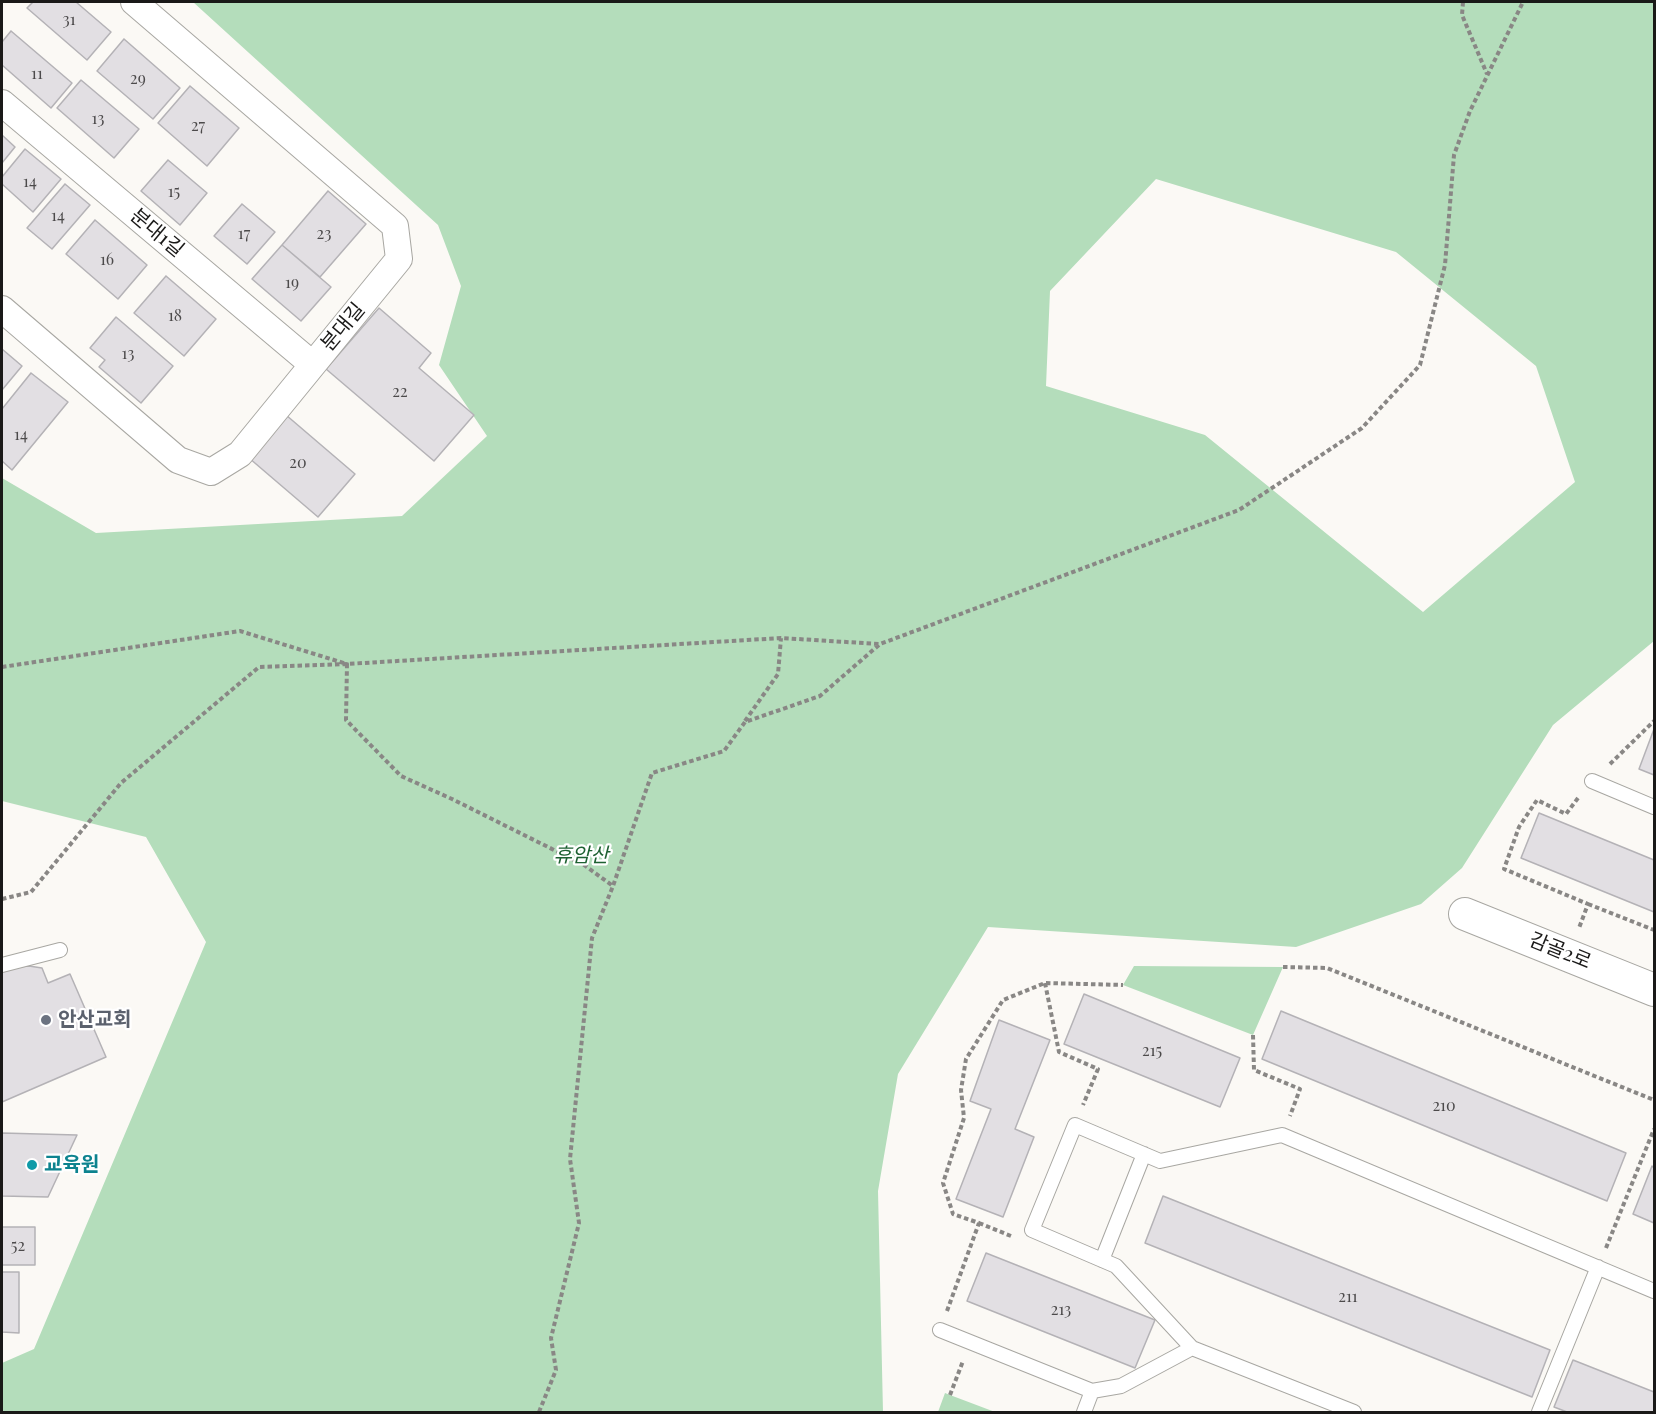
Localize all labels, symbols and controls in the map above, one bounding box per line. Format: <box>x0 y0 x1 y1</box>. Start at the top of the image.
house number: 31 <box>62 10 76 30</box>
house number: 11 <box>31 64 43 84</box>
house number: 29 <box>130 69 146 89</box>
house number: 13 <box>92 109 104 129</box>
house number: 27 <box>191 116 205 136</box>
house number: 14 <box>23 172 37 192</box>
house number: 15 <box>168 182 180 202</box>
street label: 분대1길 <box>125 204 189 262</box>
house number: 14 <box>51 206 65 226</box>
house number: 17 <box>238 224 250 244</box>
house number: 23 <box>317 224 331 244</box>
house number: 16 <box>100 250 114 270</box>
house number: 19 <box>285 273 299 293</box>
street label: 분대길 <box>316 298 370 356</box>
house number: 18 <box>168 306 182 326</box>
house number: 13 <box>122 344 134 364</box>
house number: 22 <box>392 382 408 402</box>
house number: 14 <box>14 425 28 445</box>
house number: 20 <box>289 453 307 473</box>
park label: 휴암산 <box>553 844 609 868</box>
street label: 감골2로 <box>1525 928 1595 974</box>
place label: 안산교회 <box>58 1008 132 1032</box>
marker: 안산교회 <box>39 1013 53 1027</box>
house number: 215 <box>1142 1041 1162 1061</box>
house number: 210 <box>1432 1096 1456 1116</box>
place label: 교육원 <box>44 1153 99 1177</box>
marker: 교육원 <box>25 1158 39 1172</box>
house number: 52 <box>11 1236 25 1256</box>
house number: 211 <box>1338 1287 1358 1307</box>
house number: 213 <box>1051 1300 1071 1320</box>

